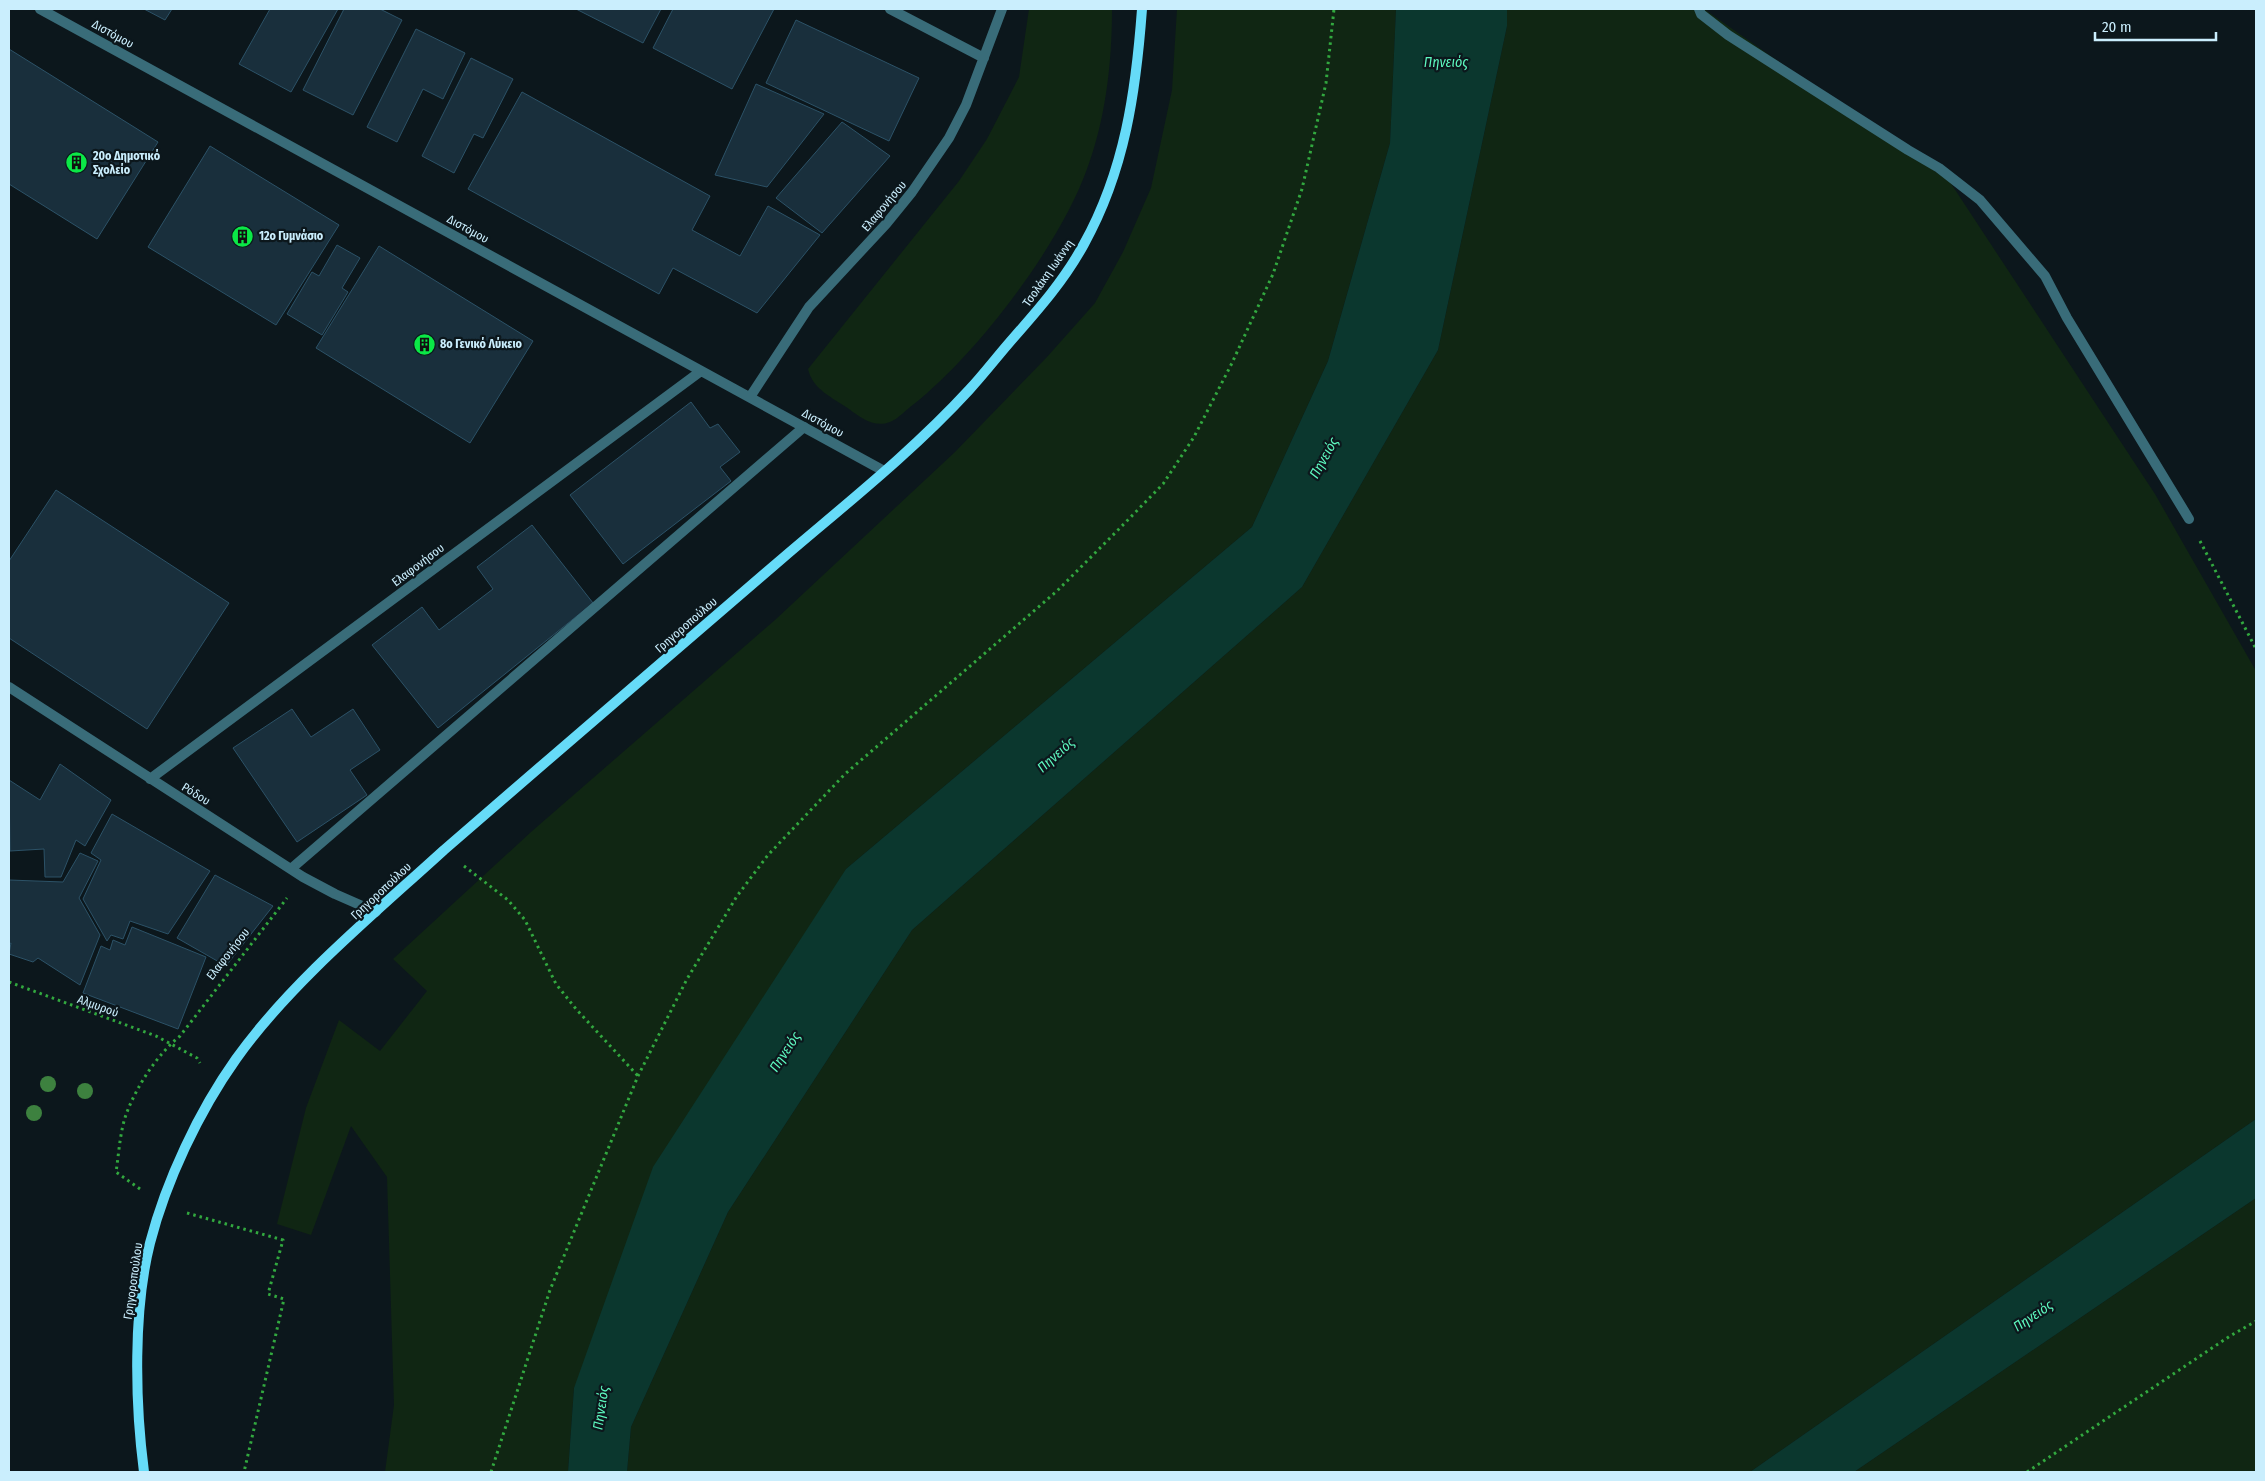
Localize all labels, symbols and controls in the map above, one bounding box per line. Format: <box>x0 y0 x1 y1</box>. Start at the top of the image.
scale bar <box>2095 10 2216 42</box>
street label: Διστόμου <box>90 17 136 51</box>
text: 20 m <box>2102 18 2132 36</box>
water label: Πηνειός <box>1424 54 1469 71</box>
place label: 20ο Δημοτικό Σχολείο <box>92 148 161 177</box>
building icon: 20ο Δημοτικό Σχολείο <box>65 151 89 175</box>
street label: Ελαφονήσου <box>859 178 909 234</box>
street label: Διστόμου <box>445 212 491 246</box>
building icon: 12ο Γυμνάσιο <box>231 224 255 248</box>
place label: 12ο Γυμνάσιο <box>259 228 324 243</box>
street label: Τσολάκη Ιωάννη <box>1020 237 1076 309</box>
building icon: 8ο Γενικό Λύκειο <box>412 332 436 356</box>
place label: 8ο Γενικό Λύκειο <box>440 336 523 351</box>
street label: Διστόμου <box>800 406 846 440</box>
water label: Πηνειός <box>1306 433 1343 481</box>
street label: Ελαφονήσου <box>389 541 447 589</box>
street label: Γρηγοροπούλου <box>652 594 720 656</box>
water label: Πηνειός <box>1034 733 1079 776</box>
street label: Ρόδου <box>179 780 213 808</box>
street label: Γρηγοροπούλου <box>348 859 414 923</box>
street label: Ελαφονήσου <box>203 925 253 983</box>
street label: Αλμυρού <box>75 992 121 1020</box>
water label: Πηνειός <box>766 1028 805 1075</box>
street label: Γρηγοροπούλου <box>121 1242 145 1320</box>
water label: Πηνειός <box>2010 1296 2057 1335</box>
water label: Πηνειός <box>590 1384 613 1431</box>

